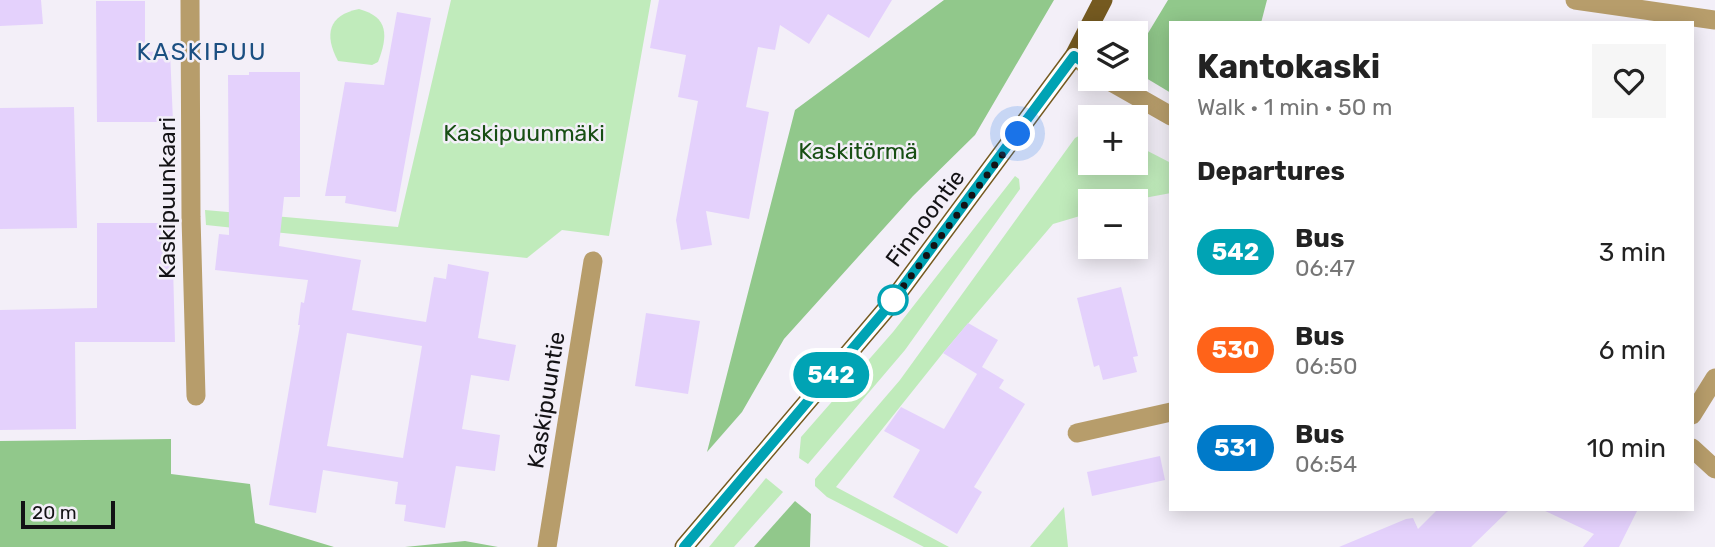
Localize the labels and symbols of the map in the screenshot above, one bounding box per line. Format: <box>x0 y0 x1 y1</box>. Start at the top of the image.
district label: KASKIPUU <box>136 38 268 66</box>
your location <box>1000 116 1035 151</box>
street label: Kaskipuunkaari <box>153 117 181 279</box>
park label: Kaskipuunmäki <box>443 119 605 147</box>
park label: Kaskitörmä <box>798 137 918 165</box>
street label: Finnoontie <box>879 164 971 272</box>
unlabelled marker <box>878 285 908 315</box>
street label: Kaskipuuntie <box>521 330 571 470</box>
line badge: 542 <box>791 352 871 398</box>
scale bar <box>21 498 116 530</box>

